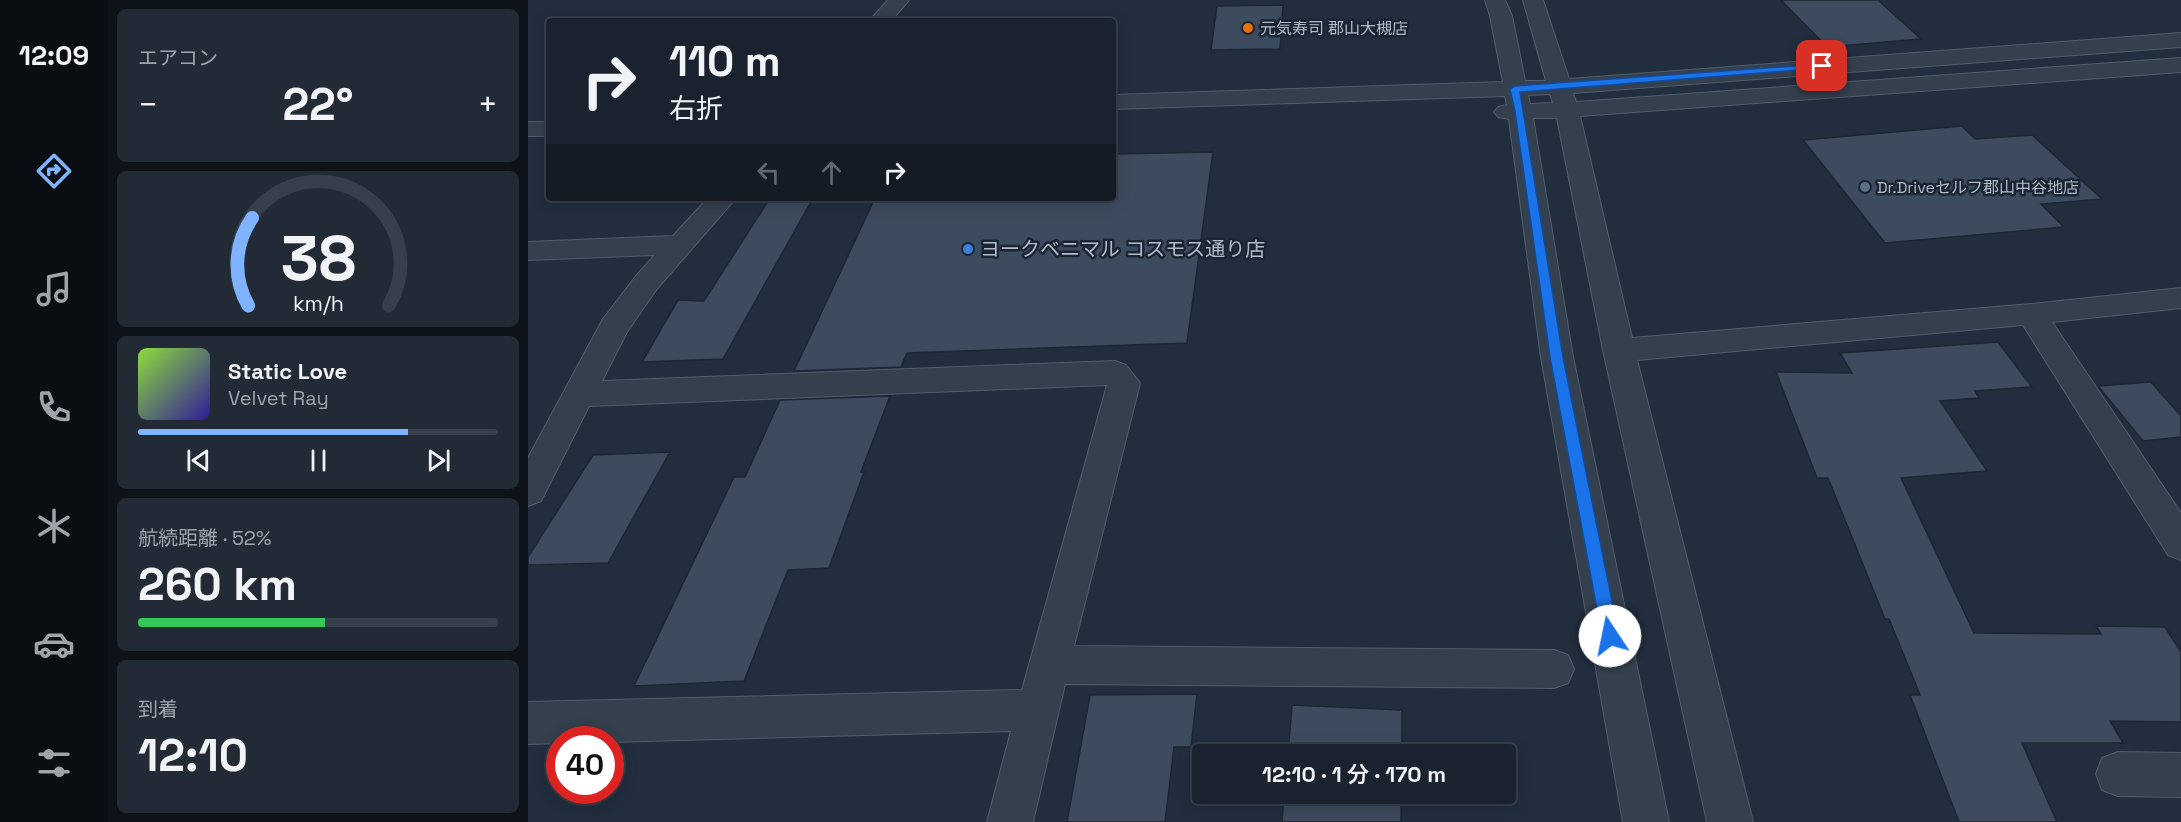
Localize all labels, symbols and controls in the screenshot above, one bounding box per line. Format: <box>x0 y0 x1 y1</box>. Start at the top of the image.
place label: 元気寿司 郡山大槻店 <box>1260 18 1408 39</box>
marker: 元気寿司 郡山大槻店 <box>1241 21 1255 35</box>
text: 110 m <box>669 35 781 88</box>
text: 12:09 <box>19 38 89 73</box>
pin <box>1796 40 1847 91</box>
icon: right <box>570 42 648 120</box>
text: エアコン <box>138 45 218 71</box>
icon: arrive <box>1805 49 1838 82</box>
text: 22° <box>282 76 354 133</box>
text: − <box>138 84 158 126</box>
text: + <box>478 84 498 126</box>
text: 右折 <box>669 91 723 126</box>
icon: directions <box>33 150 75 192</box>
icon: left <box>752 156 785 189</box>
icon: ahead <box>815 156 848 189</box>
icon: right <box>878 156 911 189</box>
place label: Dr.Driveセルフ郡山中谷地店 <box>1877 177 2079 198</box>
marker: Dr.Driveセルフ郡山中谷地店 <box>1858 180 1872 194</box>
text: 38 <box>280 219 356 298</box>
place label: ヨークベニマル コスモス通り店 <box>980 236 1265 262</box>
marker: ヨークベニマル コスモス通り店 <box>961 242 975 256</box>
icon: music <box>33 268 75 310</box>
text: km/h <box>292 290 344 317</box>
text: Static Love <box>228 357 347 385</box>
text: Velvet Ray <box>228 385 329 411</box>
icon: phone <box>33 386 75 428</box>
icon: previous <box>182 444 215 477</box>
icon: pause <box>302 444 335 477</box>
icon: next <box>422 444 455 477</box>
icon: climate <box>33 505 75 547</box>
text: 航続距離 · 52% <box>138 525 271 551</box>
text: 260 km <box>138 556 297 613</box>
position arrow <box>1578 604 1642 668</box>
icon: car <box>33 623 75 665</box>
text: 到着 <box>138 696 178 722</box>
speed limit sign: 40 <box>546 726 624 804</box>
text: 12:10 <box>138 727 248 784</box>
icon: filters <box>33 742 75 784</box>
text: 12:10 · 1 分 · 170 m <box>1262 760 1446 788</box>

